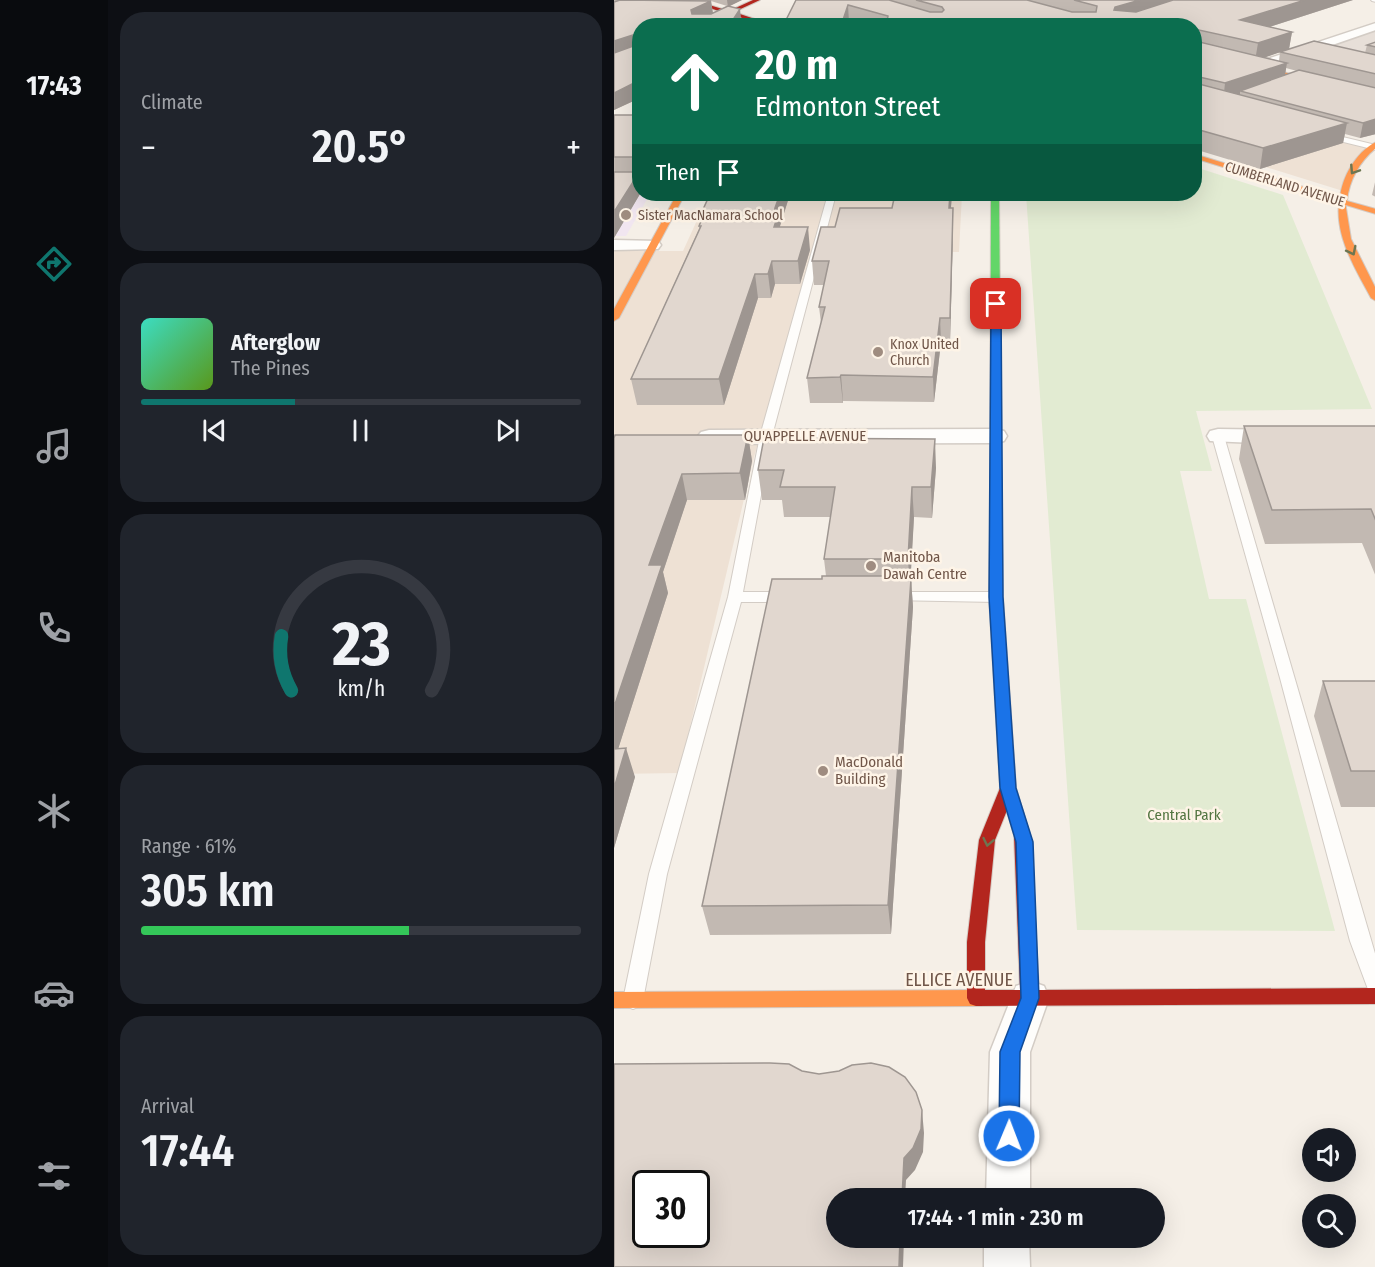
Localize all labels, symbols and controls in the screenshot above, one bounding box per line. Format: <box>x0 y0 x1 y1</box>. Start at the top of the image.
text: 20 m <box>755 40 838 90</box>
icon: ahead <box>656 42 734 120</box>
text: 17:43 <box>26 70 82 102</box>
text: Climate <box>141 90 203 114</box>
text: Edmonton Street <box>755 91 940 123</box>
text: 20.5° <box>312 120 410 174</box>
text: − <box>141 128 156 168</box>
text: + <box>566 128 581 168</box>
icon: arrive <box>712 156 745 189</box>
street label: CUMBERLAND AVENUE <box>1223 158 1347 211</box>
text: Then <box>656 159 700 186</box>
one-way arrow <box>1350 163 1361 174</box>
place label: Sister MacNamara School <box>638 207 783 224</box>
marker: Sister MacNamara School <box>619 208 633 222</box>
icon: directions <box>33 243 75 285</box>
one-way arrow <box>1345 245 1356 256</box>
pin <box>970 278 1021 329</box>
icon: arrive <box>979 287 1012 320</box>
text: Afterglow <box>231 329 320 356</box>
place label: Knox United Church <box>890 336 959 369</box>
marker: Knox United Church <box>871 345 885 359</box>
text: The Pines <box>231 356 310 380</box>
icon: previous <box>198 414 231 447</box>
icon: pause <box>344 414 377 447</box>
icon: next <box>491 414 524 447</box>
icon: music <box>33 425 75 467</box>
street label: QU'APPELLE AVENUE <box>744 427 866 445</box>
place label: Manitoba Dawah Centre <box>883 548 967 583</box>
marker: Manitoba Dawah Centre <box>864 559 878 573</box>
icon: phone <box>33 607 75 649</box>
text: 23 <box>331 607 390 682</box>
text: km/h <box>337 676 385 702</box>
place label: MacDonald Building <box>835 753 903 788</box>
marker: MacDonald Building <box>816 764 830 778</box>
icon: climate <box>33 790 75 832</box>
park label: Central Park <box>1147 806 1221 824</box>
text: Range · 61% <box>141 834 236 858</box>
one-way arrow <box>982 837 995 847</box>
text: 305 km <box>141 864 275 918</box>
street label: ELLICE AVENUE <box>905 969 1013 991</box>
icon: car <box>33 972 75 1014</box>
text: Arrival <box>141 1094 194 1118</box>
position arrow <box>977 1104 1041 1168</box>
text: 17:44 <box>141 1124 234 1178</box>
map controls <box>1302 1128 1356 1248</box>
button: sound <box>1302 1128 1356 1182</box>
icon: filters <box>33 1155 75 1197</box>
speed limit sign: 30 <box>632 1170 710 1248</box>
button: search <box>1302 1194 1356 1248</box>
text: 17:44 · 1 min · 230 m <box>907 1204 1084 1231</box>

